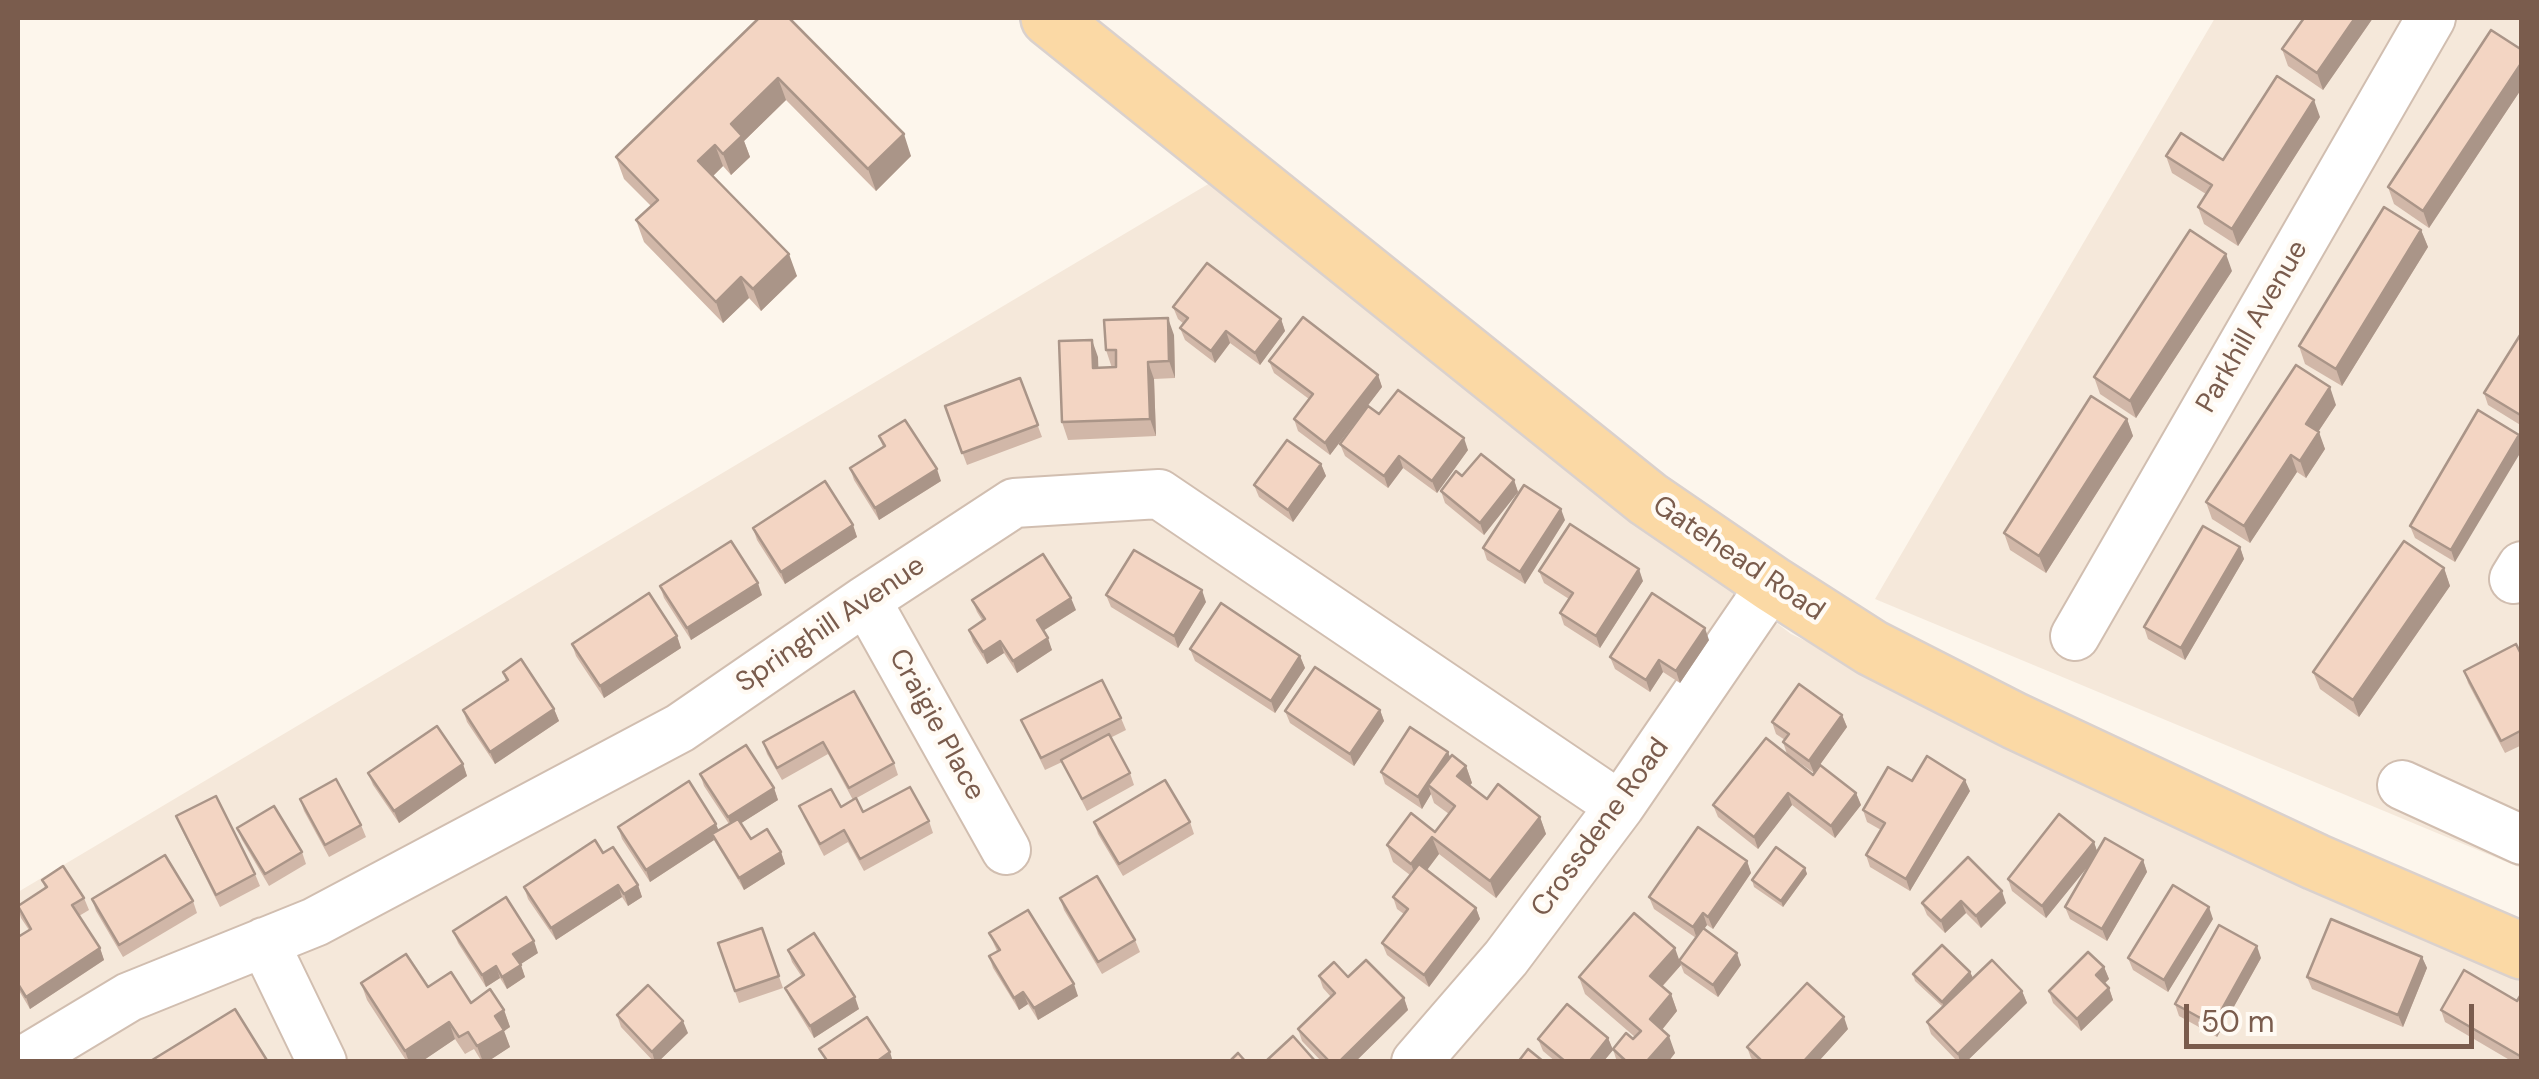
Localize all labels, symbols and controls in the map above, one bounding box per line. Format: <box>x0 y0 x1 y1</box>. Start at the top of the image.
street label: Parkhill Avenue <box>2190 235 2316 419</box>
street label: Gatehead Road <box>1646 489 1830 629</box>
street label: Springhill Avenue <box>730 549 932 701</box>
street label: Craigie Place <box>881 644 991 806</box>
street label: Crossdene Road <box>1525 732 1677 924</box>
scale bar <box>2189 984 2479 1046</box>
text: 50 m <box>2201 1002 2275 1041</box>

